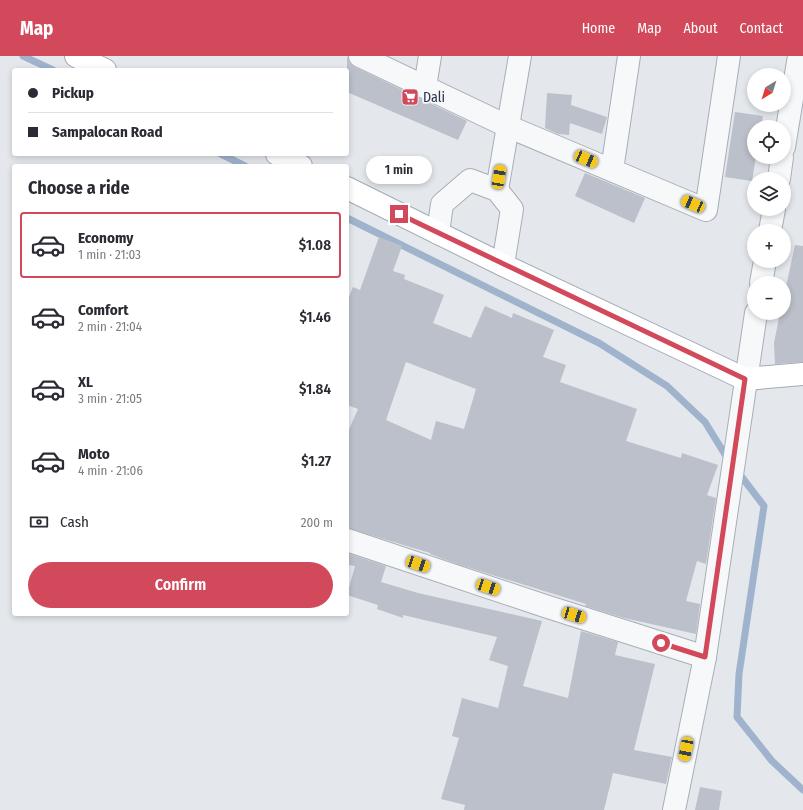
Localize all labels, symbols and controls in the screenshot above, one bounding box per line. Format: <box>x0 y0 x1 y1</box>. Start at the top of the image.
text: Map <box>20 17 53 40</box>
text: Home <box>582 20 615 37</box>
text: Map <box>637 20 661 37</box>
text: About <box>683 20 718 37</box>
text: Contact <box>740 20 783 37</box>
north arrow <box>747 68 791 112</box>
map controls <box>747 68 791 320</box>
text: Pickup <box>52 84 94 102</box>
supermarket icon: Dali <box>400 87 420 107</box>
place label: Dali <box>423 89 445 106</box>
button: locate <box>747 120 791 164</box>
text: Sampalocan Road <box>52 123 163 141</box>
car <box>573 149 599 169</box>
callout: 1 min <box>366 156 432 184</box>
text: 1 min <box>385 162 413 177</box>
car <box>491 164 507 190</box>
button: layers <box>747 172 791 216</box>
text: Choose a ride <box>28 177 130 199</box>
car <box>680 194 706 214</box>
route end <box>390 205 408 223</box>
button: + <box>747 224 791 268</box>
icon: car <box>30 227 66 263</box>
text: Economy <box>78 229 133 247</box>
text: $1.08 <box>299 236 331 254</box>
text: 1 min · 21:03 <box>78 247 141 262</box>
button: − <box>747 276 791 320</box>
icon: car <box>30 299 66 335</box>
text: Comfort <box>78 301 129 319</box>
text: $1.46 <box>299 308 331 326</box>
text: 2 min · 21:04 <box>78 319 142 334</box>
icon: car <box>30 371 66 407</box>
text: XL <box>78 373 93 391</box>
text: $1.84 <box>299 380 331 398</box>
text: 3 min · 21:05 <box>78 391 142 406</box>
icon: car <box>30 443 66 479</box>
text: Moto <box>78 445 110 463</box>
text: $1.27 <box>301 452 331 470</box>
text: 4 min · 21:06 <box>78 463 143 478</box>
icon: cash <box>28 511 50 533</box>
text: Cash <box>60 513 89 531</box>
text: 200 m <box>301 515 333 530</box>
car <box>405 555 431 573</box>
button: Confirm <box>28 562 333 608</box>
car <box>475 578 501 596</box>
car <box>561 606 587 624</box>
route start <box>652 634 670 652</box>
car <box>678 736 694 762</box>

